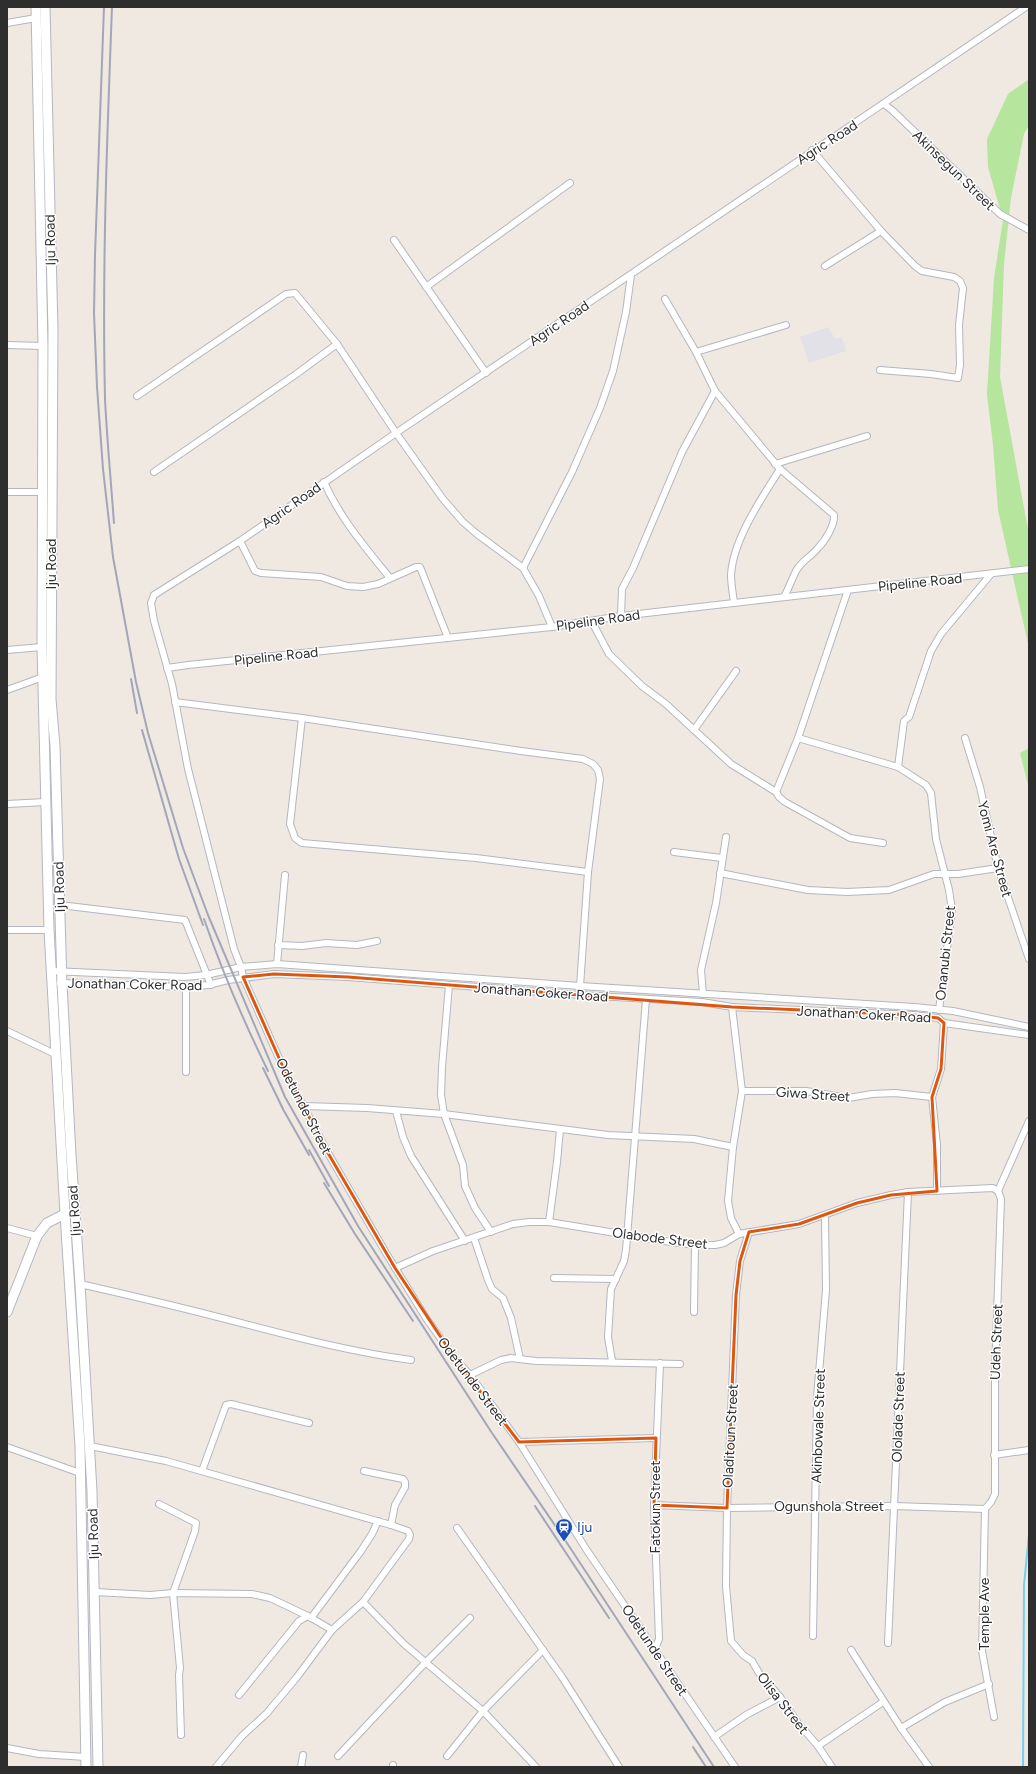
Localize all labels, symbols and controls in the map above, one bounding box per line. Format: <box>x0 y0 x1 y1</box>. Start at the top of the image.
street label: Agric Road <box>794 117 861 168</box>
street label: Akinsegun Street <box>909 127 998 214</box>
street label: Iju Road <box>42 214 59 266</box>
street label: Agric Road <box>526 297 593 350</box>
street label: Agric Road <box>258 479 324 532</box>
street label: Iju Road <box>43 538 60 590</box>
street label: Pipeline Road <box>877 570 963 595</box>
street label: Pipeline Road <box>555 606 641 635</box>
street label: Pipeline Road <box>233 644 319 669</box>
street label: Yomi Are Street <box>974 799 1016 899</box>
street label: Iju Road <box>50 861 69 913</box>
street label: Onanubi Street <box>932 905 959 1001</box>
street label: Jonathan Coker Road <box>67 975 202 994</box>
street label: Jonathan Coker Road <box>473 979 609 1006</box>
street label: Jonathan Coker Road <box>796 1002 932 1027</box>
street label: Odetunde Street <box>272 1055 335 1157</box>
street label: Giwa Street <box>775 1083 851 1106</box>
street label: Iju Road <box>64 1185 85 1237</box>
street label: Olabode Street <box>611 1224 709 1253</box>
street label: Udeh Street <box>987 1304 1006 1380</box>
street label: Odetunde Street <box>434 1334 511 1429</box>
street label: Akinbowale Street <box>808 1368 829 1484</box>
street label: Ololade Street <box>888 1371 909 1463</box>
street label: Oladitoun Street <box>719 1384 742 1489</box>
street label: Fatokun Street <box>647 1460 664 1554</box>
street label: Ogunshola Street <box>774 1498 884 1515</box>
street label: Iju Road <box>84 1508 103 1560</box>
station icon: Iju <box>554 1517 574 1542</box>
place label: Iju <box>577 1519 592 1536</box>
street label: Temple Ave <box>976 1577 993 1650</box>
street label: Odetunde Street <box>618 1602 691 1699</box>
street label: Olisa Street <box>753 1669 812 1738</box>

